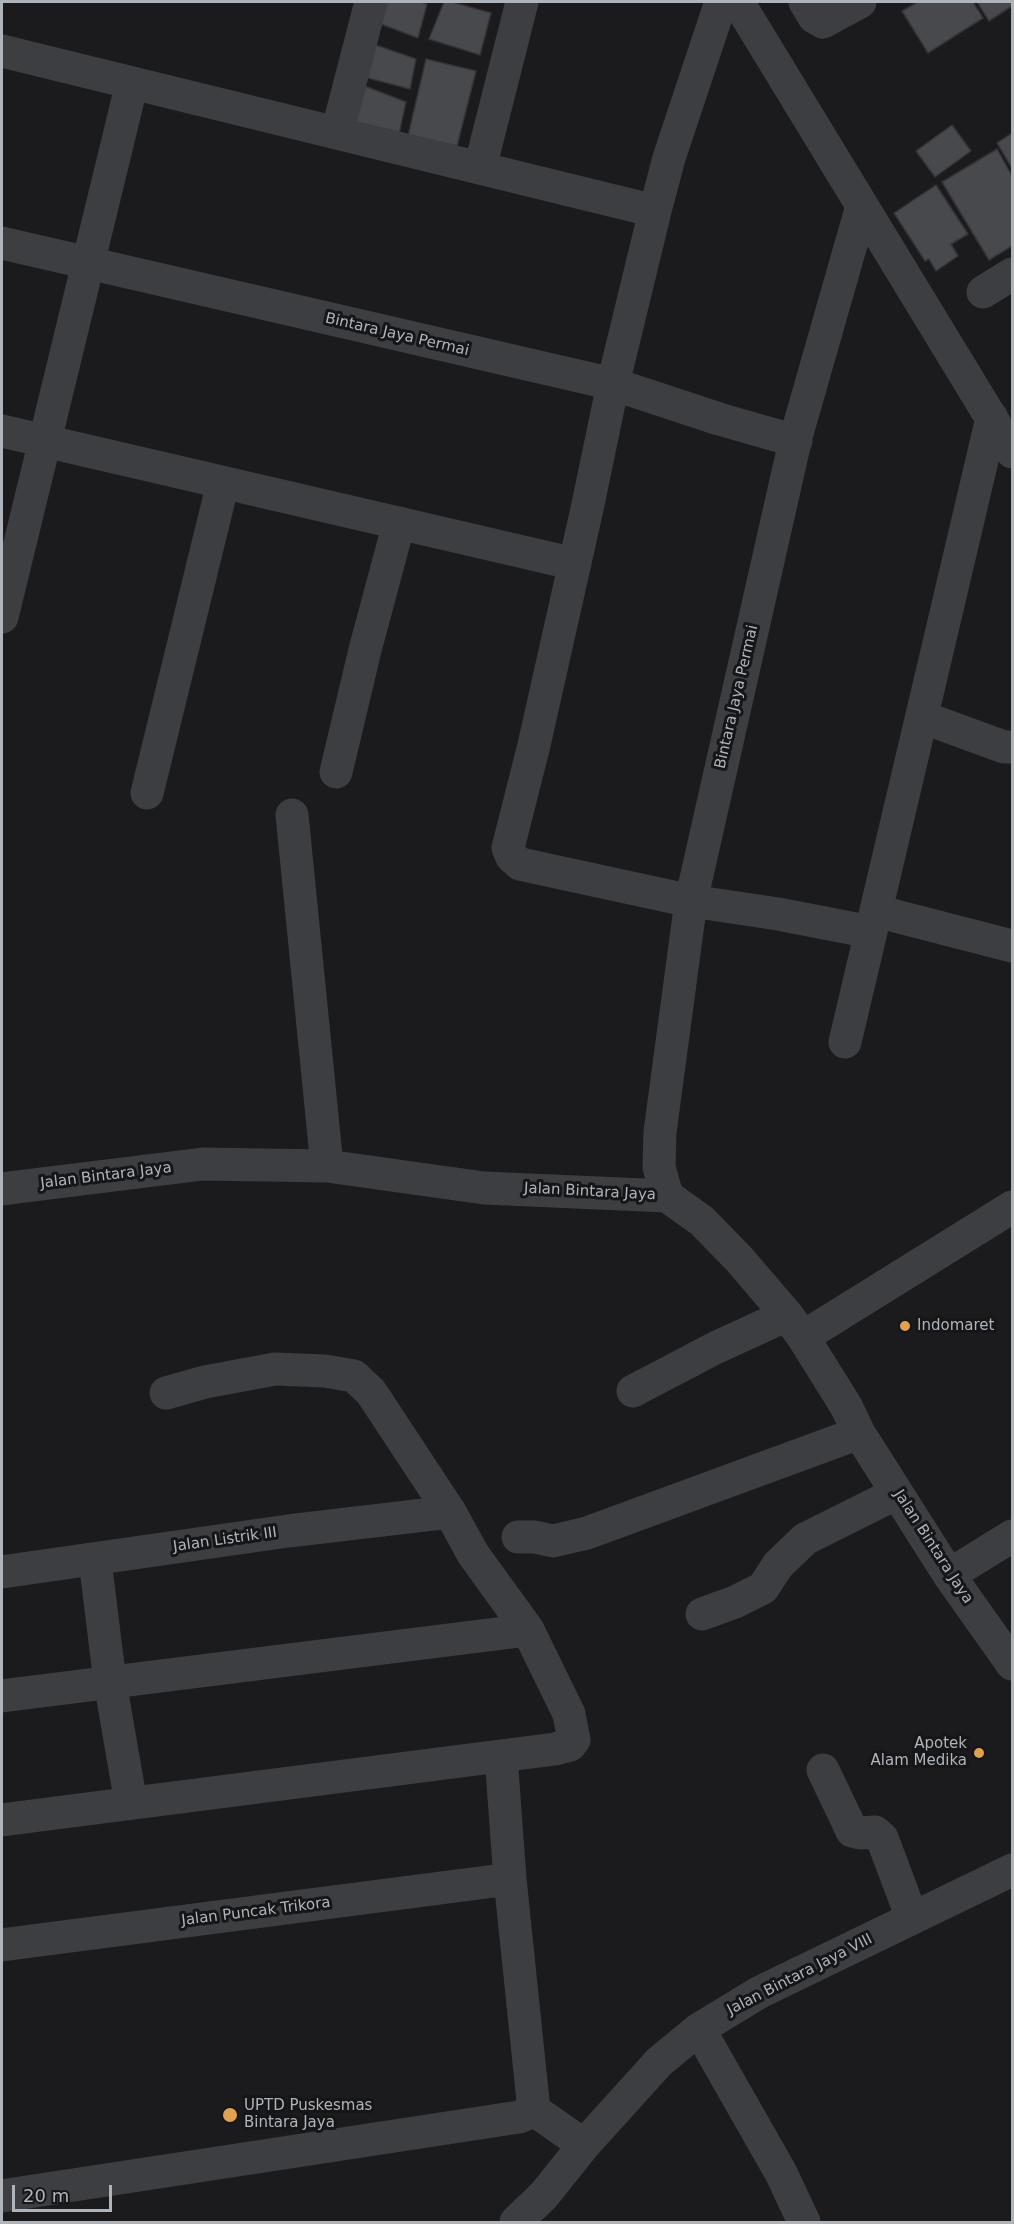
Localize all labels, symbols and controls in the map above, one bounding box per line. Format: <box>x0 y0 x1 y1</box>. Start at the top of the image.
street label: Bintara Jaya Permai <box>323 310 471 360</box>
street label: Bintara Jaya Permai <box>712 623 762 771</box>
street label: Jalan Bintara Jaya <box>39 1159 173 1193</box>
street label: Jalan Bintara Jaya <box>524 1180 656 1204</box>
place label: Indomaret <box>917 1317 994 1335</box>
marker: Indomaret <box>898 1319 912 1333</box>
street label: Jalan Bintara Jaya <box>889 1487 977 1607</box>
street label: Jalan Listrik III <box>172 1524 278 1556</box>
place label: Apotek Alam Medika <box>871 1735 967 1770</box>
marker: Apotek Alam Medika <box>972 1746 986 1760</box>
street label: Jalan Puncak Trikora <box>181 1894 331 1930</box>
street label: Jalan Bintara Jaya VIII <box>724 1931 876 2019</box>
place label: UPTD Puskesmas Bintara Jaya <box>244 2097 372 2132</box>
marker: UPTD Puskesmas Bintara Jaya <box>221 2106 239 2124</box>
scale bar <box>15 2173 116 2211</box>
text: 20 m <box>23 2185 69 2206</box>

